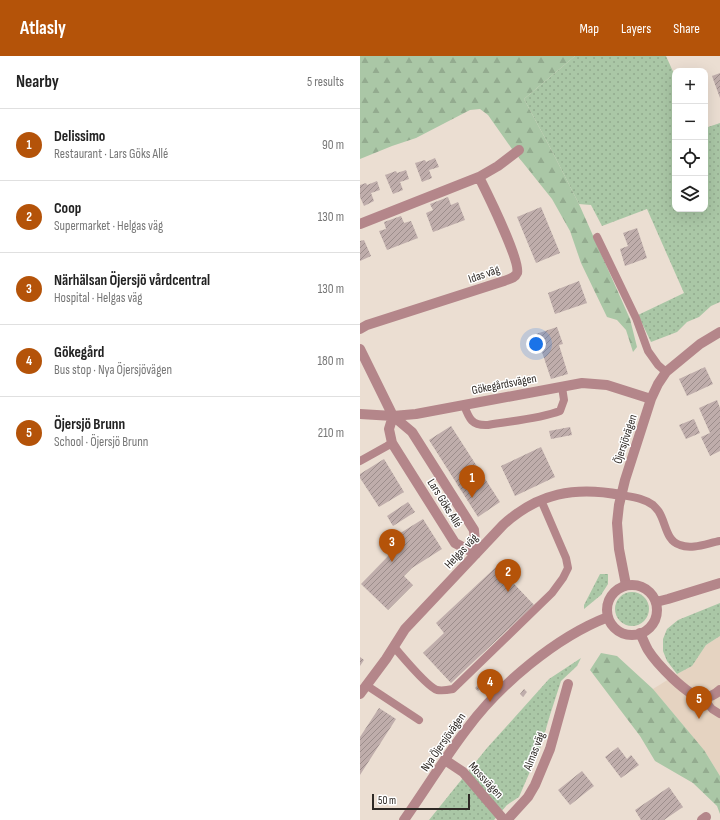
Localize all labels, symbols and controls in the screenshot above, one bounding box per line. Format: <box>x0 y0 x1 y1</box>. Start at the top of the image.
text: Atlasly <box>20 17 66 40</box>
text: Map <box>579 20 599 37</box>
text: Layers <box>621 20 651 37</box>
text: Share <box>673 20 700 37</box>
map controls <box>672 68 708 212</box>
button: + <box>672 68 708 104</box>
text: Nearby <box>16 72 59 92</box>
text: 5 results <box>307 74 344 90</box>
button: − <box>672 104 708 140</box>
text: Delissimo <box>54 127 105 146</box>
text: 1 <box>26 137 32 153</box>
text: 90 m <box>322 137 344 153</box>
button: locate <box>672 140 708 176</box>
text: Restaurant · Lars Göks Allé <box>54 146 168 162</box>
button: layers <box>672 176 708 212</box>
text: Coop <box>54 199 81 218</box>
text: 2 <box>26 209 32 225</box>
text: 130 m <box>318 209 344 225</box>
text: Supermarket · Helgas väg <box>54 218 163 234</box>
street label: Idas väg <box>467 262 502 287</box>
text: Närhälsan Öjersjö vårdcentral <box>54 271 210 290</box>
text: 3 <box>26 281 32 297</box>
text: 130 m <box>318 281 344 297</box>
text: Hospital · Helgas väg <box>54 290 143 306</box>
your location <box>526 334 546 354</box>
text: Gökegård <box>54 343 104 362</box>
text: 4 <box>26 353 32 369</box>
text: 180 m <box>318 353 344 369</box>
text: Bus stop · Nya Öjersjövägen <box>54 362 172 378</box>
street label: Gökegårdsvägen <box>470 371 538 398</box>
street label: Öjersjövägen <box>610 412 641 466</box>
text: Öjersjö Brunn <box>54 415 125 434</box>
text: 5 <box>26 425 32 441</box>
text: 210 m <box>318 425 344 441</box>
text: School · Öjersjö Brunn <box>54 434 148 450</box>
pin: 1 <box>459 465 485 498</box>
street label: Lars Göks Allé <box>424 476 466 531</box>
pin: 3 <box>379 529 405 562</box>
street label: Helgas väg <box>441 531 481 572</box>
pin: 2 <box>495 559 521 592</box>
pin: 4 <box>477 669 503 702</box>
pin: 5 <box>686 686 712 719</box>
street label: Nya Öjersjövägen <box>418 710 469 775</box>
street label: Almas väg <box>520 730 549 773</box>
street label: Mossvägen <box>465 759 506 802</box>
scale bar <box>372 792 470 811</box>
text: 50 m <box>378 794 396 807</box>

